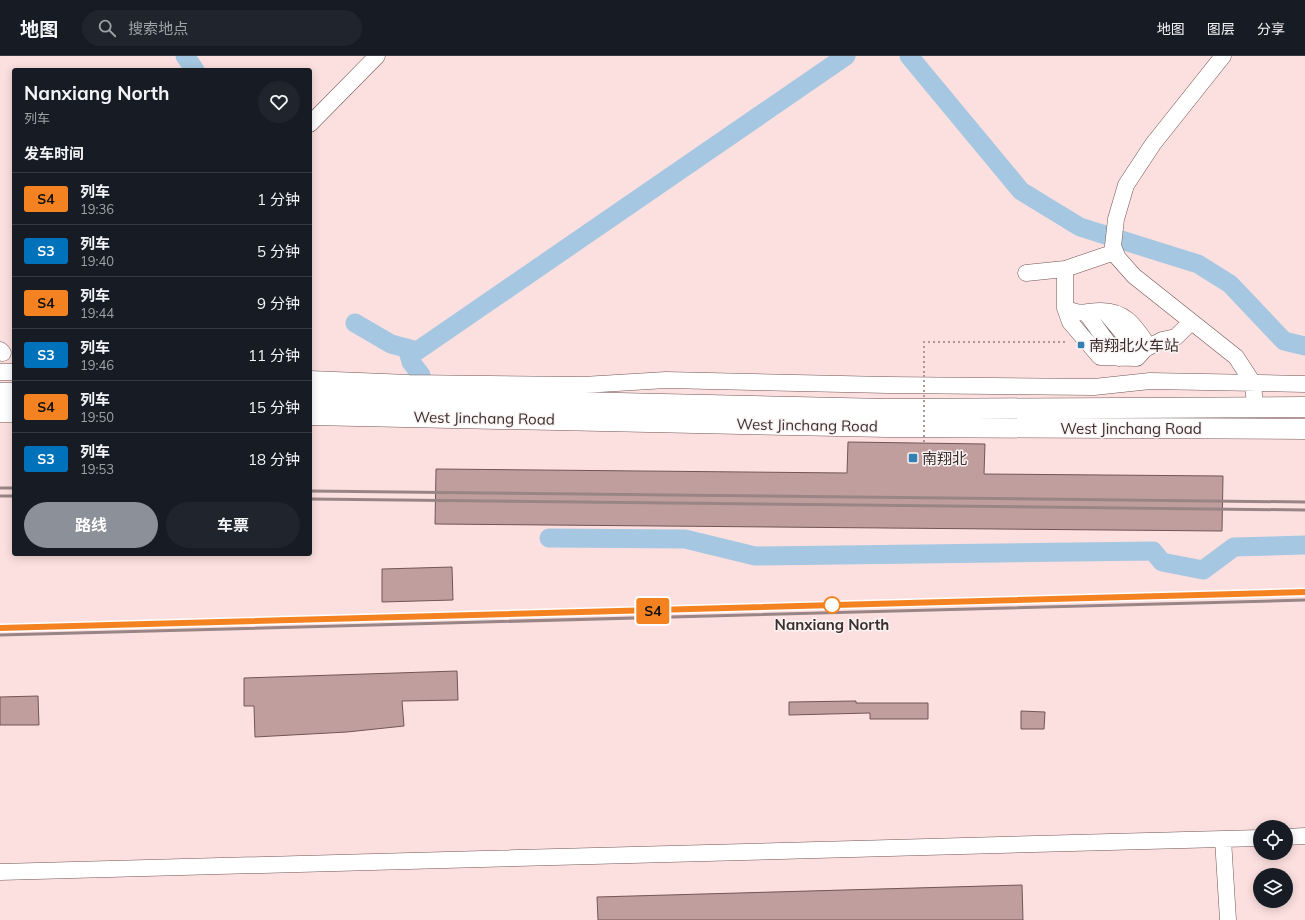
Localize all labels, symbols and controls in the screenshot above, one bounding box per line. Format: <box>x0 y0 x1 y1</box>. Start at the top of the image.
search box <box>82 10 362 46</box>
text: 地图 <box>20 17 58 41</box>
icon: search <box>96 17 118 39</box>
text: 搜索地点 <box>128 19 188 38</box>
text: 地图 <box>1157 20 1185 38</box>
text: 图层 <box>1207 20 1235 38</box>
text: 分享 <box>1257 20 1285 38</box>
text: Nanxiang North <box>24 81 169 105</box>
button: heart <box>258 81 300 123</box>
text: 列车 <box>24 110 50 126</box>
text: 发车时间 <box>24 144 84 163</box>
text: 列车 <box>80 182 110 201</box>
text: S4 <box>37 190 55 208</box>
text: 1 分钟 <box>257 190 300 209</box>
text: 19:36 <box>80 201 114 217</box>
text: 列车 <box>80 234 110 253</box>
text: S3 <box>37 242 55 260</box>
text: 5 分钟 <box>257 242 300 261</box>
text: 19:40 <box>80 253 114 269</box>
text: 列车 <box>80 286 110 305</box>
text: S4 <box>37 294 55 312</box>
text: 9 分钟 <box>257 294 300 313</box>
text: 19:44 <box>80 305 114 321</box>
place label: 南翔北火车站 <box>1089 336 1179 355</box>
text: 列车 <box>80 338 110 357</box>
marker: 南翔北火车站 <box>1076 340 1086 350</box>
text: S3 <box>37 346 55 364</box>
text: 11 分钟 <box>248 346 300 365</box>
text: 19:46 <box>80 357 114 373</box>
text: 列车 <box>80 390 110 409</box>
text: S4 <box>37 398 55 416</box>
text: 15 分钟 <box>248 398 300 417</box>
street label: West Jinchang Road <box>413 407 555 429</box>
text: 19:50 <box>80 409 114 425</box>
street label: West Jinchang Road <box>736 414 878 436</box>
street label: West Jinchang Road <box>1060 419 1202 438</box>
text: 列车 <box>80 442 110 461</box>
place label: 南翔北 <box>922 449 967 468</box>
text: S3 <box>37 450 55 468</box>
text: 18 分钟 <box>248 450 300 469</box>
marker: 南翔北 <box>907 452 919 464</box>
text: 19:53 <box>80 461 114 477</box>
button: 路线 <box>24 502 158 548</box>
button: 车票 <box>166 502 300 548</box>
marker: Nanxiang North <box>823 596 841 614</box>
line badge: S4 <box>635 598 671 624</box>
text: S4 <box>644 602 662 620</box>
place label: Nanxiang North <box>775 615 889 634</box>
map controls <box>1253 820 1293 908</box>
button: locate <box>1253 820 1293 860</box>
button: layers <box>1253 868 1293 908</box>

